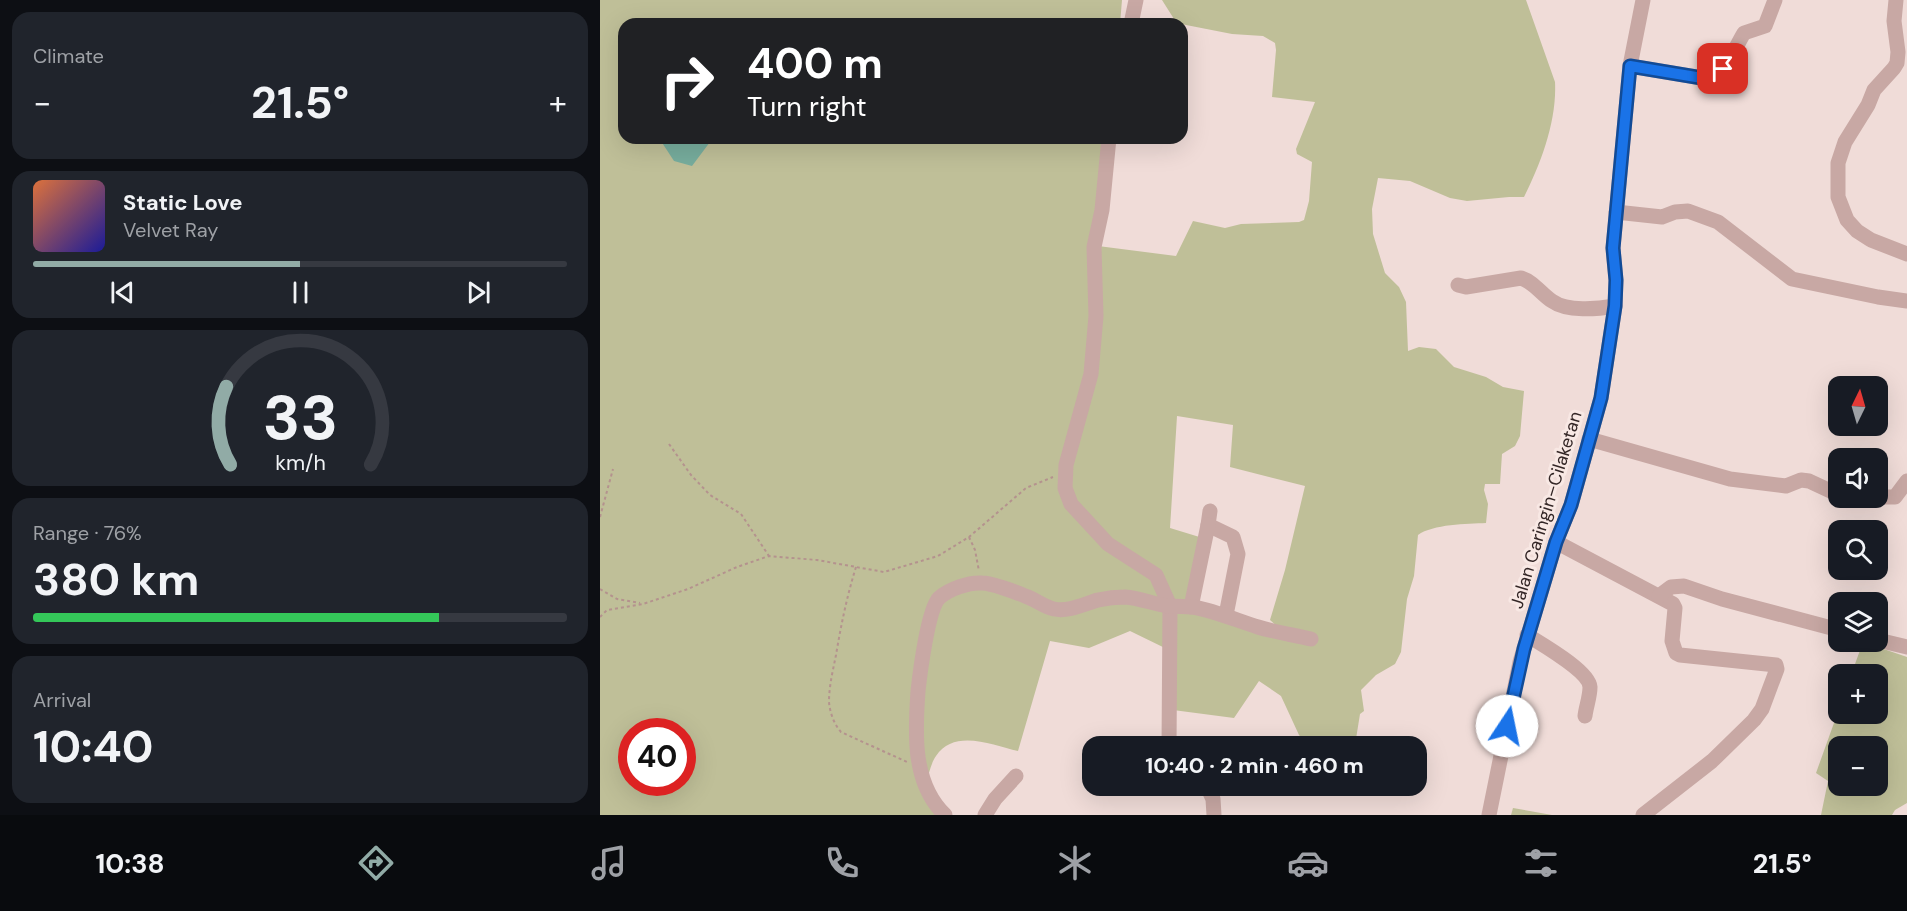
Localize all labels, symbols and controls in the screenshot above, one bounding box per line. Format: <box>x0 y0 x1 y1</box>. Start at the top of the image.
text: 400 m <box>747 36 883 91</box>
icon: right <box>648 42 726 120</box>
text: Climate <box>33 43 104 69</box>
pin <box>1697 43 1748 94</box>
icon: arrive <box>1706 52 1739 85</box>
text: 21.5° <box>251 73 349 132</box>
text: − <box>33 81 51 124</box>
text: + <box>549 81 567 124</box>
text: Turn right <box>747 89 867 124</box>
text: Static Love <box>123 188 243 217</box>
text: Velvet Ray <box>123 217 218 243</box>
icon: previous <box>106 276 139 309</box>
icon: pause <box>284 276 317 309</box>
icon: next <box>462 276 495 309</box>
north arrow <box>1828 376 1888 436</box>
map controls <box>1828 376 1888 796</box>
text: 33 <box>262 377 338 458</box>
street label: Jalan Caringin–Cilaketan <box>1505 408 1587 612</box>
button: sound <box>1828 448 1888 508</box>
text: km/h <box>275 449 325 477</box>
text: Range · 76% <box>33 520 142 546</box>
button: search <box>1828 520 1888 580</box>
text: 380 km <box>33 550 199 609</box>
button: layers <box>1828 592 1888 652</box>
button: + <box>1828 664 1888 724</box>
text: Arrival <box>33 687 91 713</box>
position arrow <box>1475 694 1539 758</box>
text: 10:40 <box>33 717 153 776</box>
speed limit sign: 40 <box>618 718 696 796</box>
button: − <box>1828 736 1888 796</box>
text: 10:40 · 2 min · 460 m <box>1145 751 1364 780</box>
icon: directions <box>355 842 397 884</box>
icon: music <box>588 842 630 884</box>
icon: phone <box>821 842 863 884</box>
icon: climate <box>1054 842 1096 884</box>
icon: car <box>1287 842 1329 884</box>
icon: filters <box>1520 842 1562 884</box>
text: 10:38 <box>95 846 165 881</box>
text: 21.5° <box>1753 846 1811 881</box>

